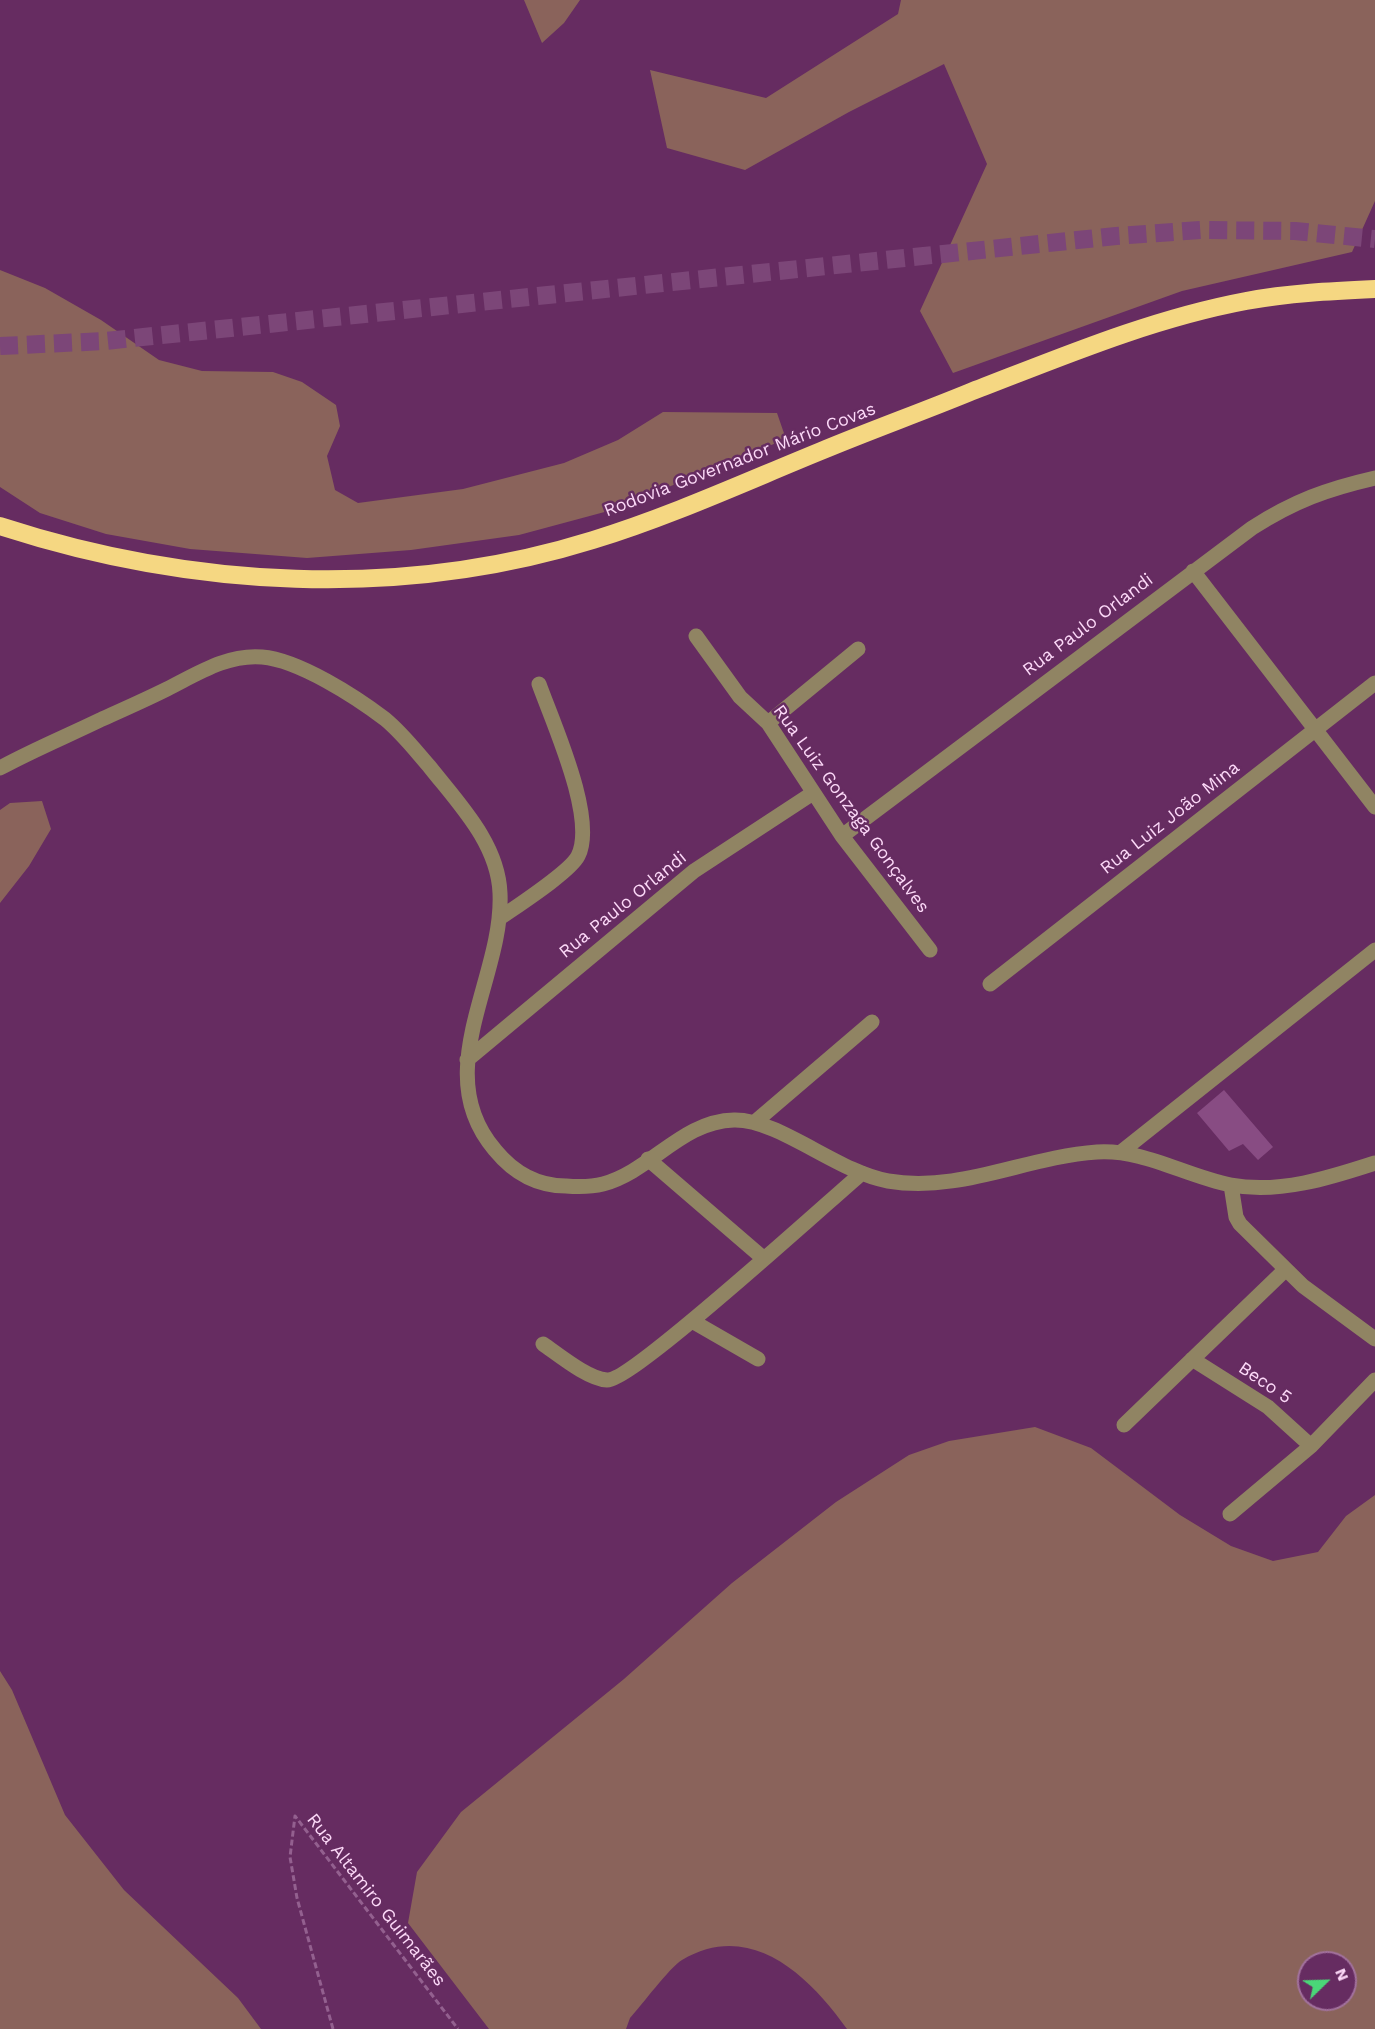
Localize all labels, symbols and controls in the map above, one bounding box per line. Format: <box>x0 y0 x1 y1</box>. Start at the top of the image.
street label: Rodovia Governador Mário Covas <box>601 398 879 522</box>
street label: Rua Paulo Orlandi <box>1019 569 1157 681</box>
street label: Rua Luiz Gonzaga Gonçalves <box>768 701 934 917</box>
street label: Rua Luiz João Mina <box>1096 757 1244 879</box>
street label: Rua Paulo Orlandi <box>555 847 691 963</box>
street label: Beco 5 <box>1234 1357 1296 1409</box>
street label: Rua Altamiro Guimarães <box>302 1809 450 1991</box>
north arrow <box>1297 1951 1357 2011</box>
text: N <box>1331 1965 1353 1984</box>

